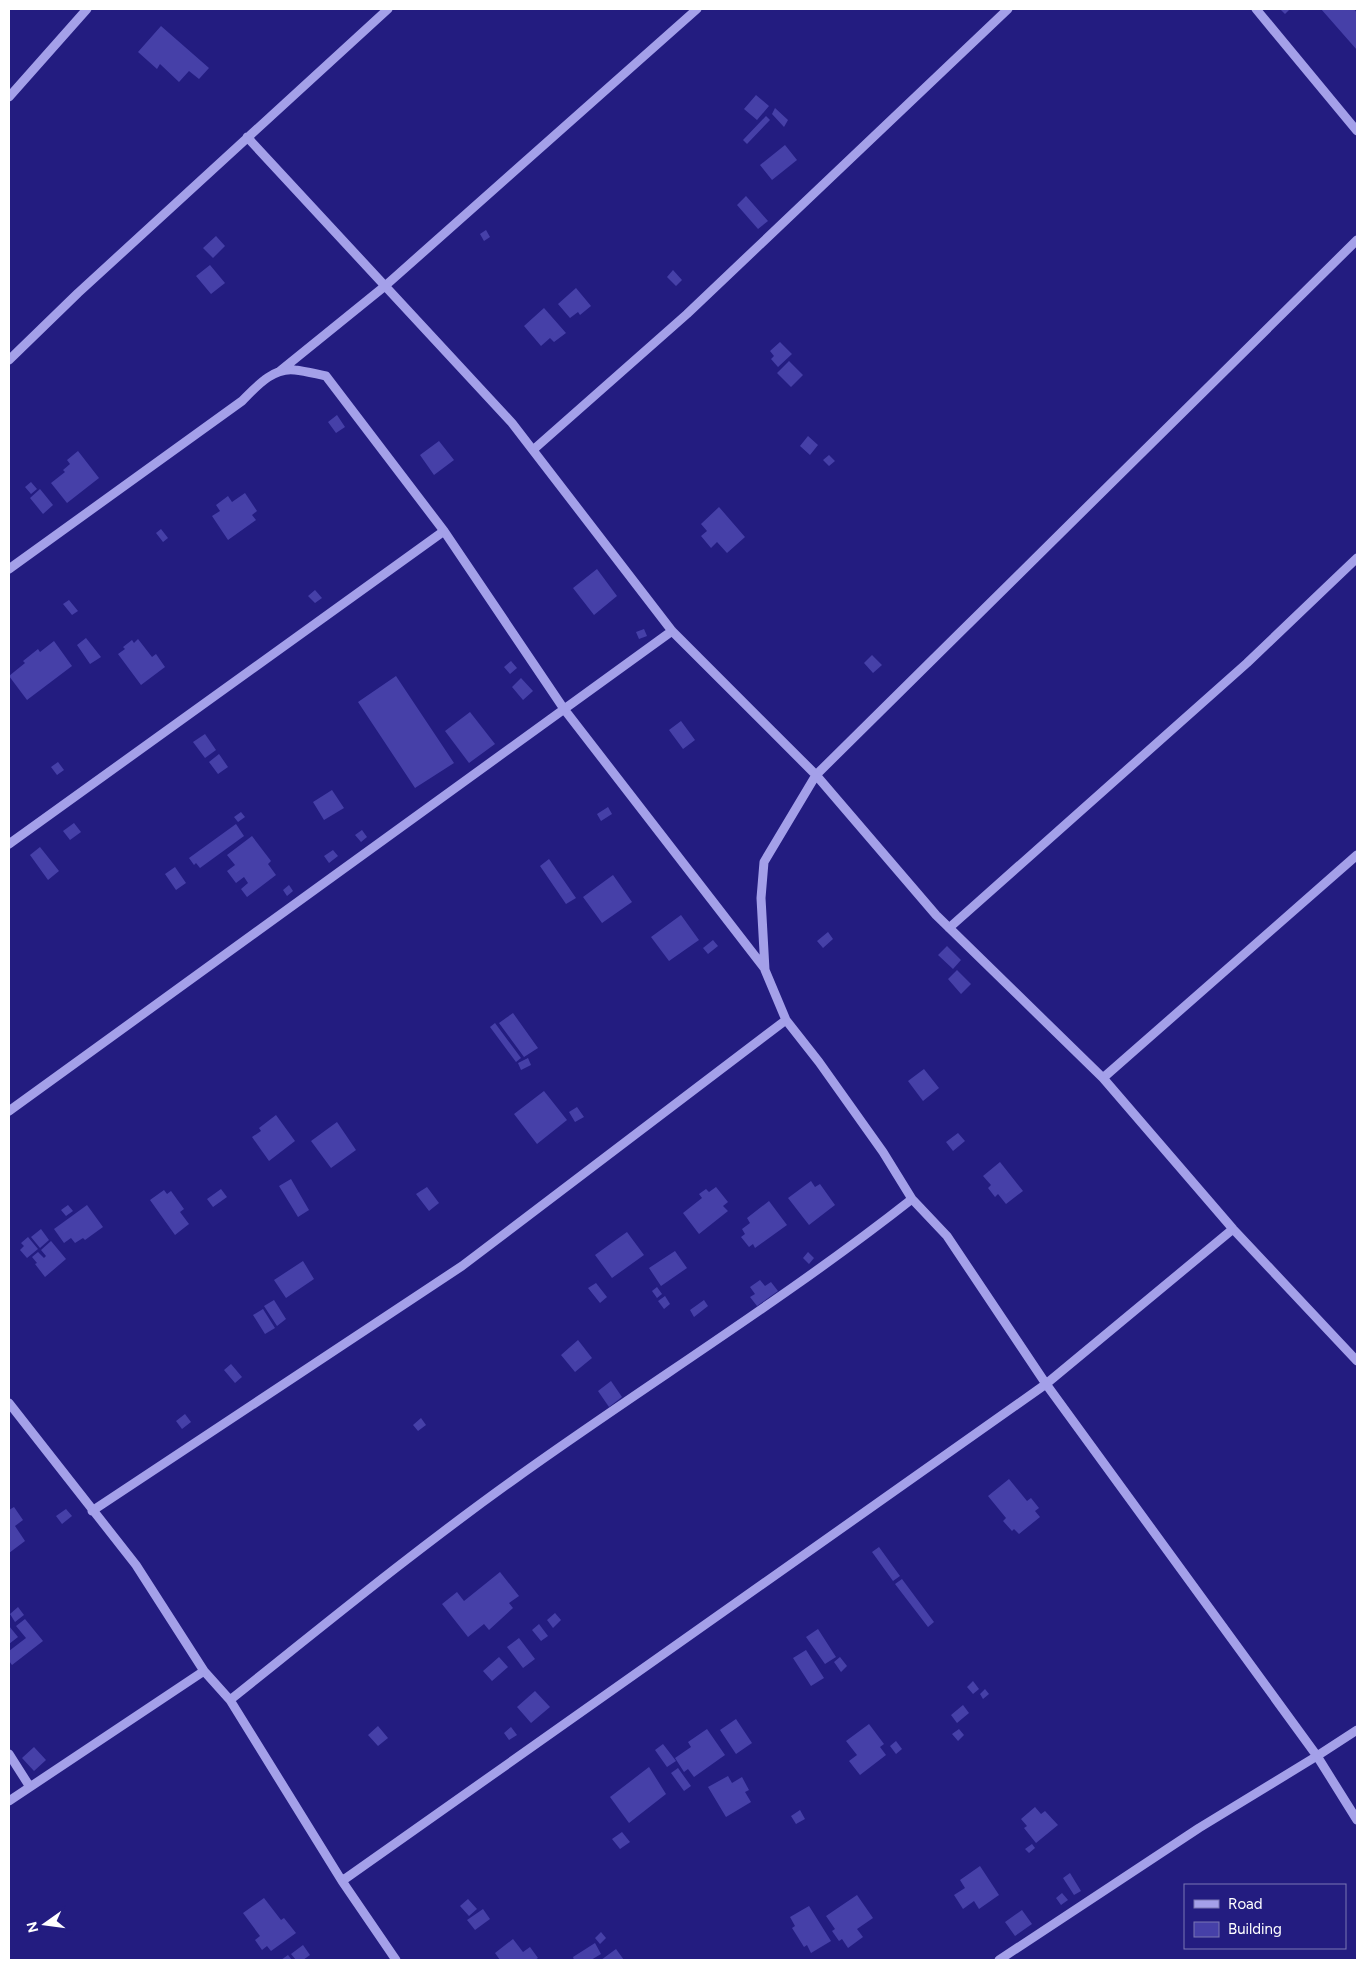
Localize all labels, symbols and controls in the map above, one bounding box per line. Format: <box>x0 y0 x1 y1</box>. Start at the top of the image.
legend <box>1184 1884 1346 1949</box>
text: Road <box>1228 1895 1263 1913</box>
north arrow <box>20 1899 70 1949</box>
text: N <box>23 1920 42 1934</box>
text: Building <box>1228 1920 1282 1938</box>

